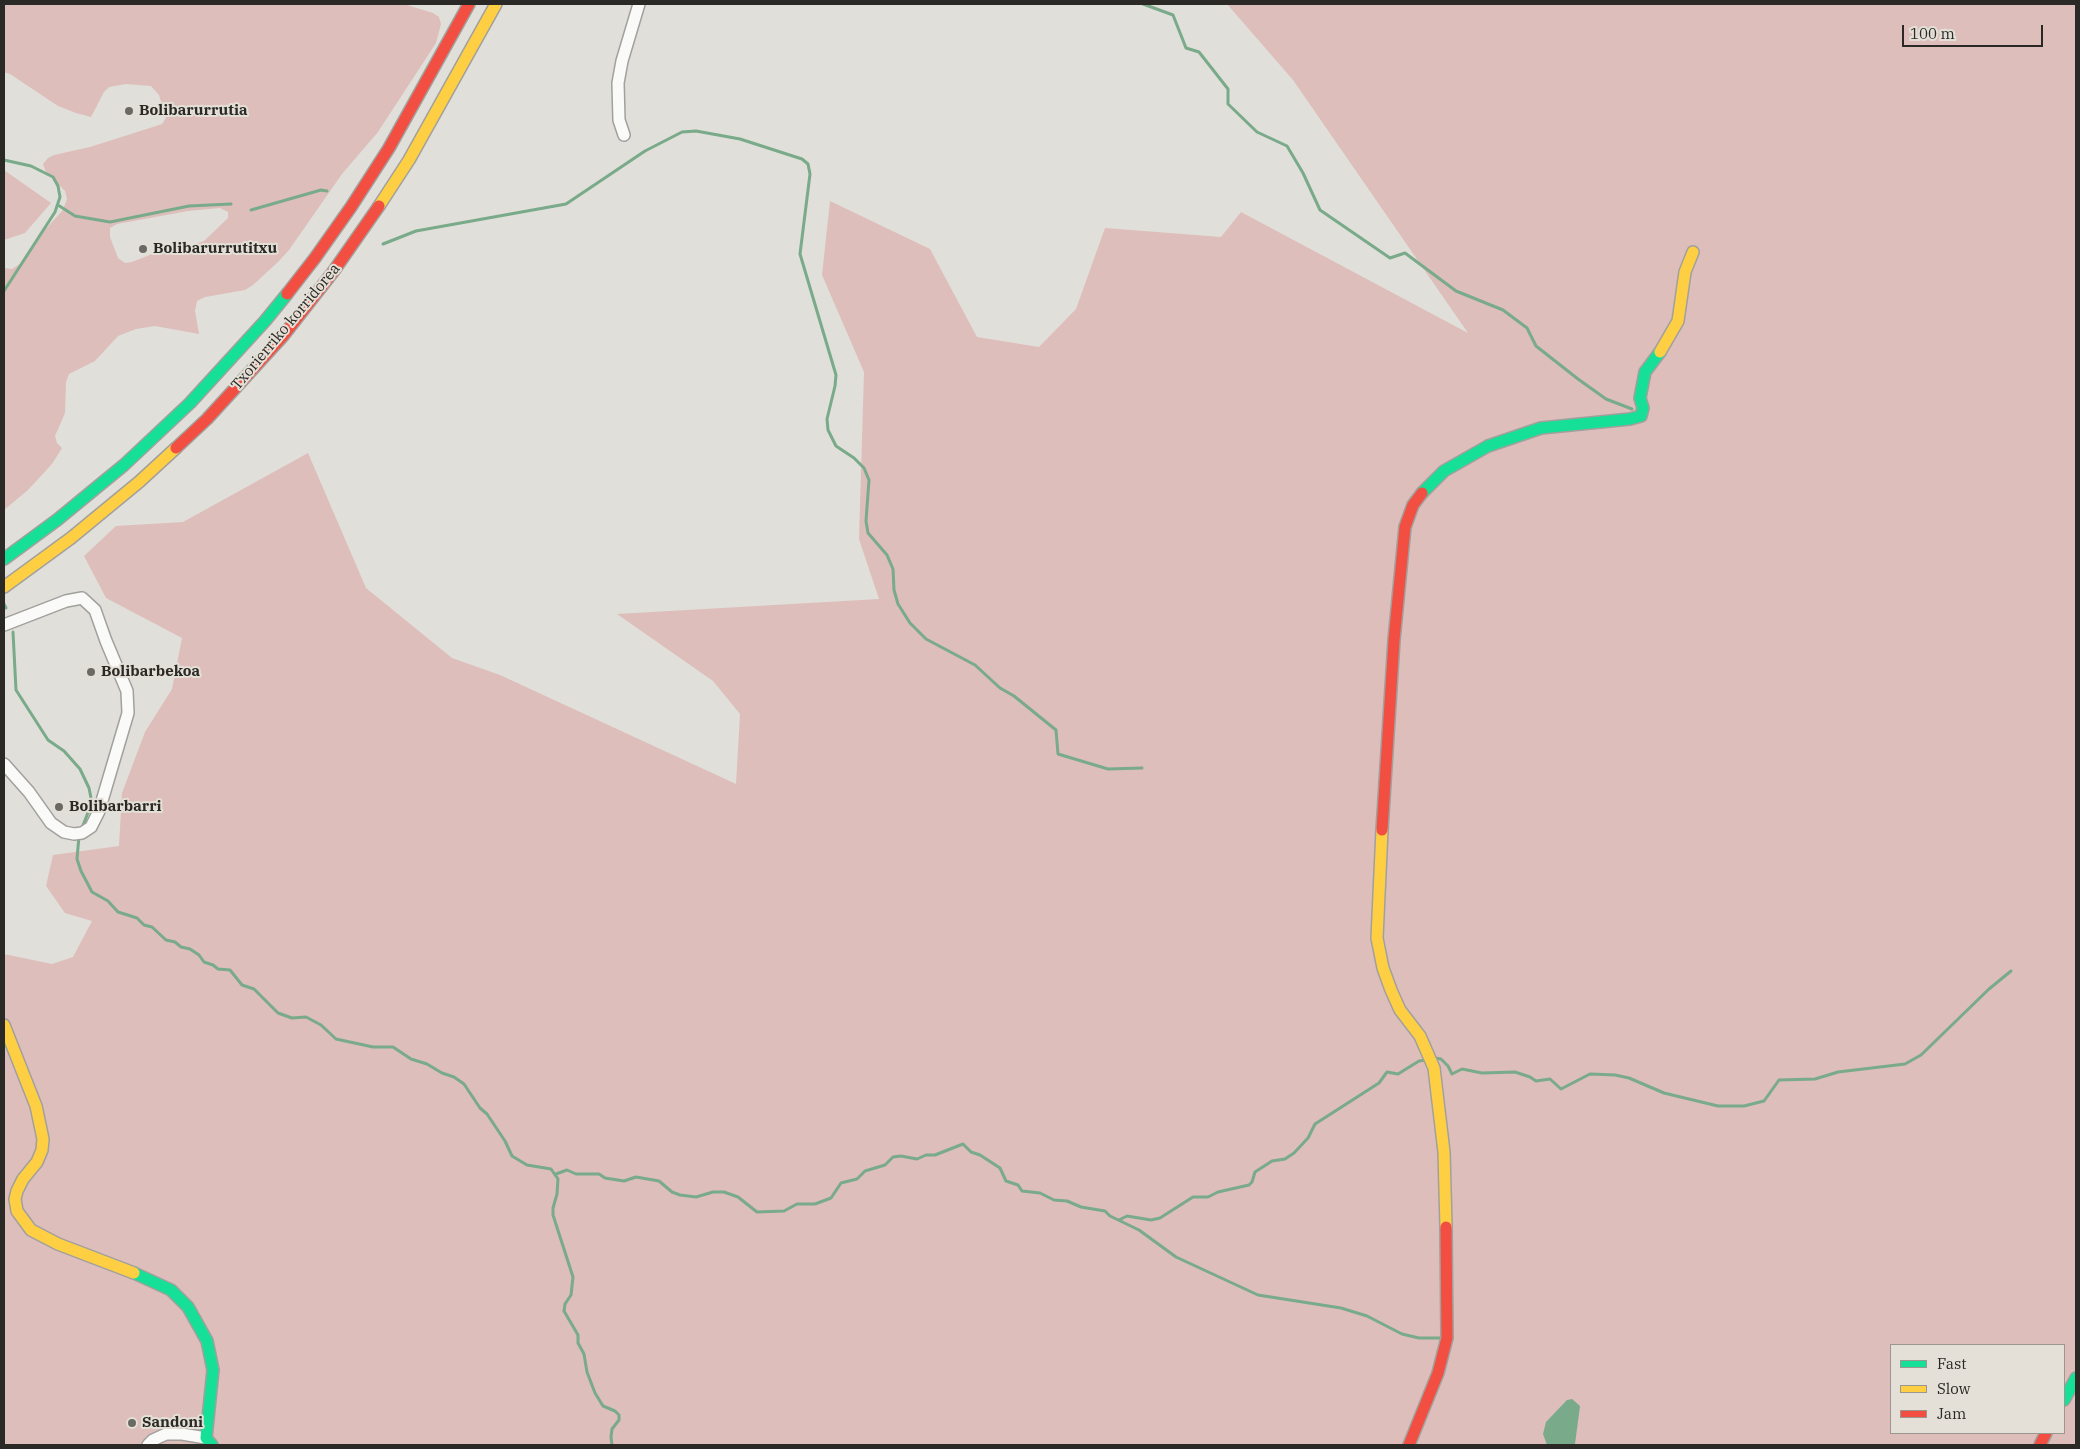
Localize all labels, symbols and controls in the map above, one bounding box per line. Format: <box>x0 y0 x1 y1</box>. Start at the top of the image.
scale bar <box>1905 15 2046 47</box>
text: 100 m <box>1910 24 1955 43</box>
place label: Bolibarurrutia <box>139 102 248 120</box>
marker: Bolibarurrutia <box>123 105 135 117</box>
place label: Bolibarurrutitxu <box>153 240 277 258</box>
marker: Bolibarurrutitxu <box>137 243 149 255</box>
street label: Txorierriko korridorea <box>228 260 344 394</box>
place label: Bolibarbekoa <box>101 663 200 681</box>
marker: Bolibarbekoa <box>85 666 97 678</box>
place label: Bolibarbarri <box>69 798 162 816</box>
marker: Bolibarbarri <box>53 801 65 813</box>
legend <box>1890 1344 2065 1434</box>
text: Fast <box>1937 1354 1967 1373</box>
text: Slow <box>1937 1379 1970 1398</box>
text: Jam <box>1937 1404 1966 1423</box>
place label: Sandoni <box>142 1414 203 1432</box>
marker: Sandoni <box>126 1417 138 1429</box>

